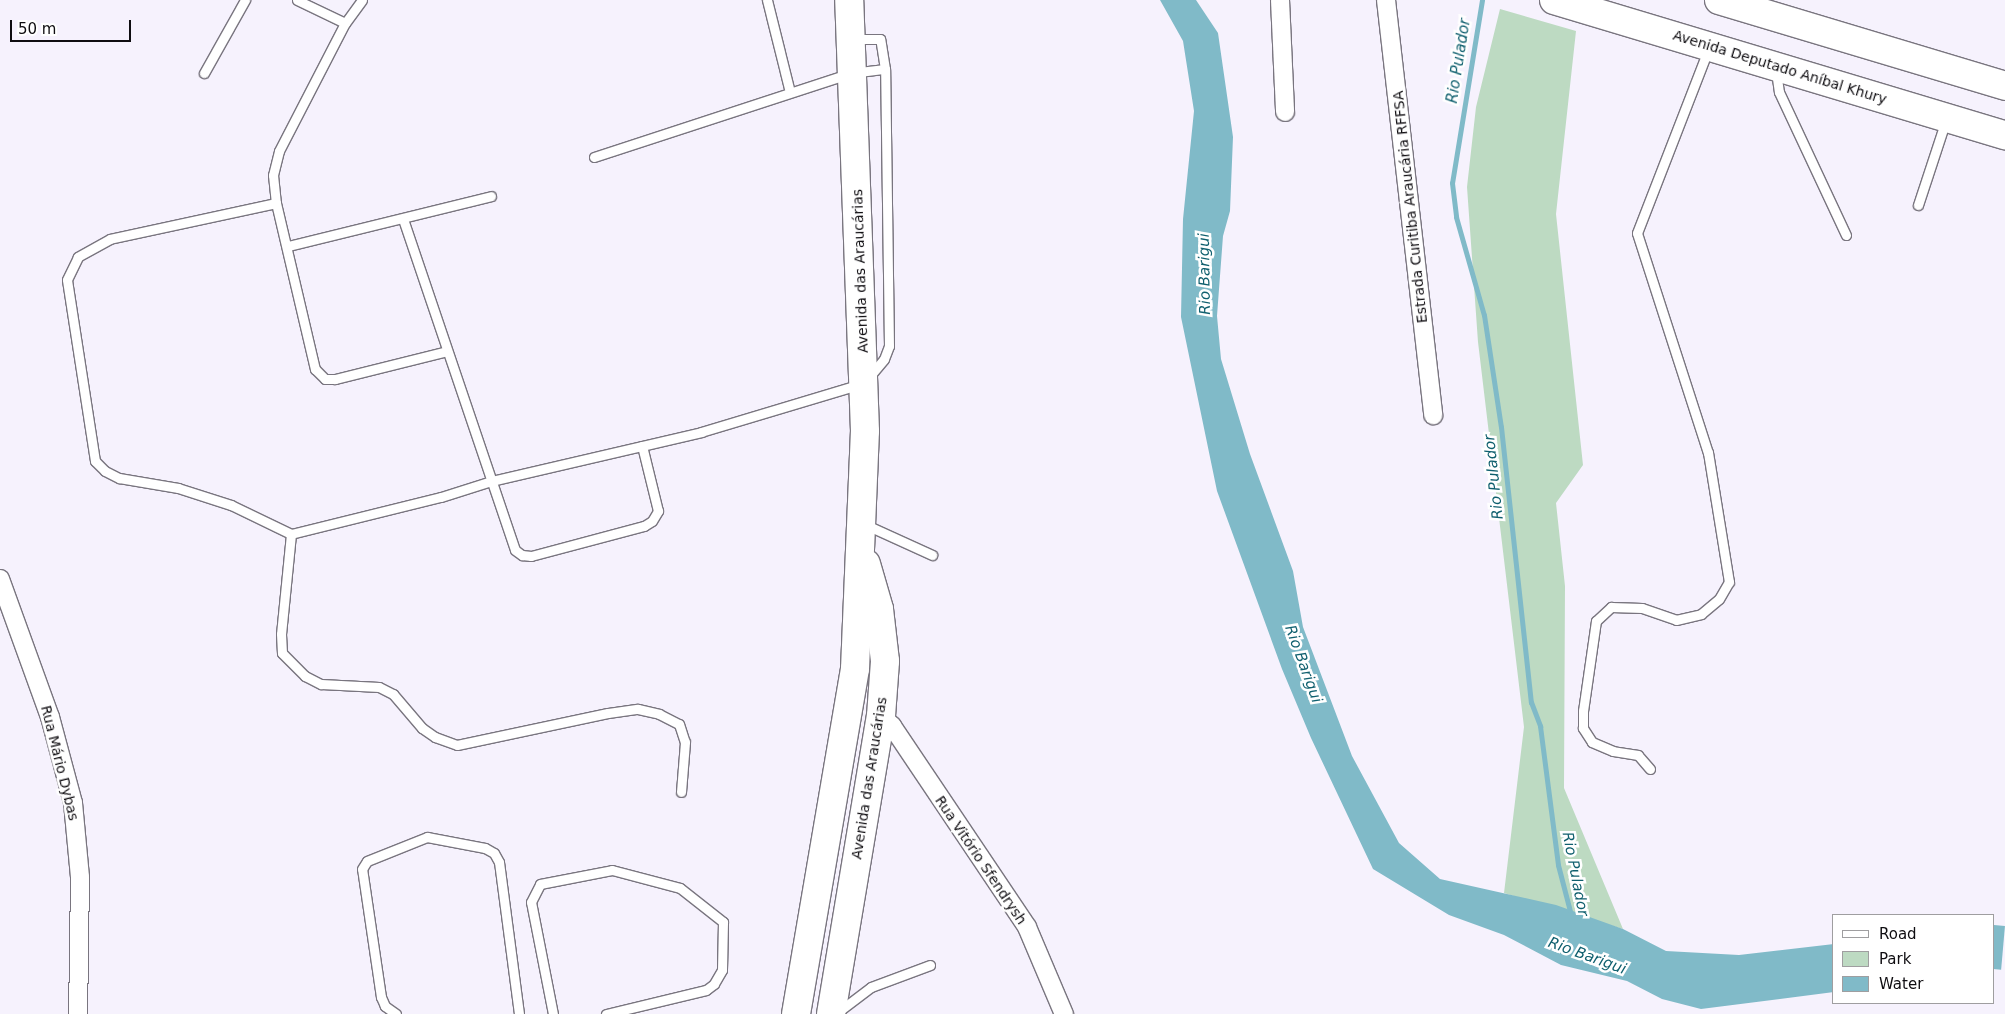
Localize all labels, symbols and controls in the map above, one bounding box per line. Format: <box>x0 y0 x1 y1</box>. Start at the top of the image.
scale bar <box>12 10 134 42</box>
water label: Rio Pulador <box>1443 17 1475 105</box>
text: 50 m <box>18 20 56 38</box>
street label: Avenida Deputado Aníbal Khury <box>1671 26 1889 108</box>
street label: Estrada Curitiba Araucária RFFSA <box>1389 90 1431 324</box>
street label: Avenida das Araucárias <box>849 189 871 353</box>
water label: Rio Barigui <box>1195 233 1215 315</box>
water label: Rio Pulador <box>1481 434 1507 520</box>
water label: Rio Barigui <box>1281 623 1325 705</box>
street label: Avenida das Araucárias <box>848 696 890 860</box>
street label: Rua Mário Dybas <box>38 704 82 822</box>
street label: Rua Vitório Sfendrysh <box>932 793 1030 927</box>
water label: Rio Pulador <box>1558 830 1592 918</box>
legend <box>1832 914 1995 1004</box>
text: Road <box>1879 925 1917 943</box>
water label: Rio Barigui <box>1546 934 1628 978</box>
text: Park <box>1879 950 1911 968</box>
text: Water <box>1879 975 1923 993</box>

